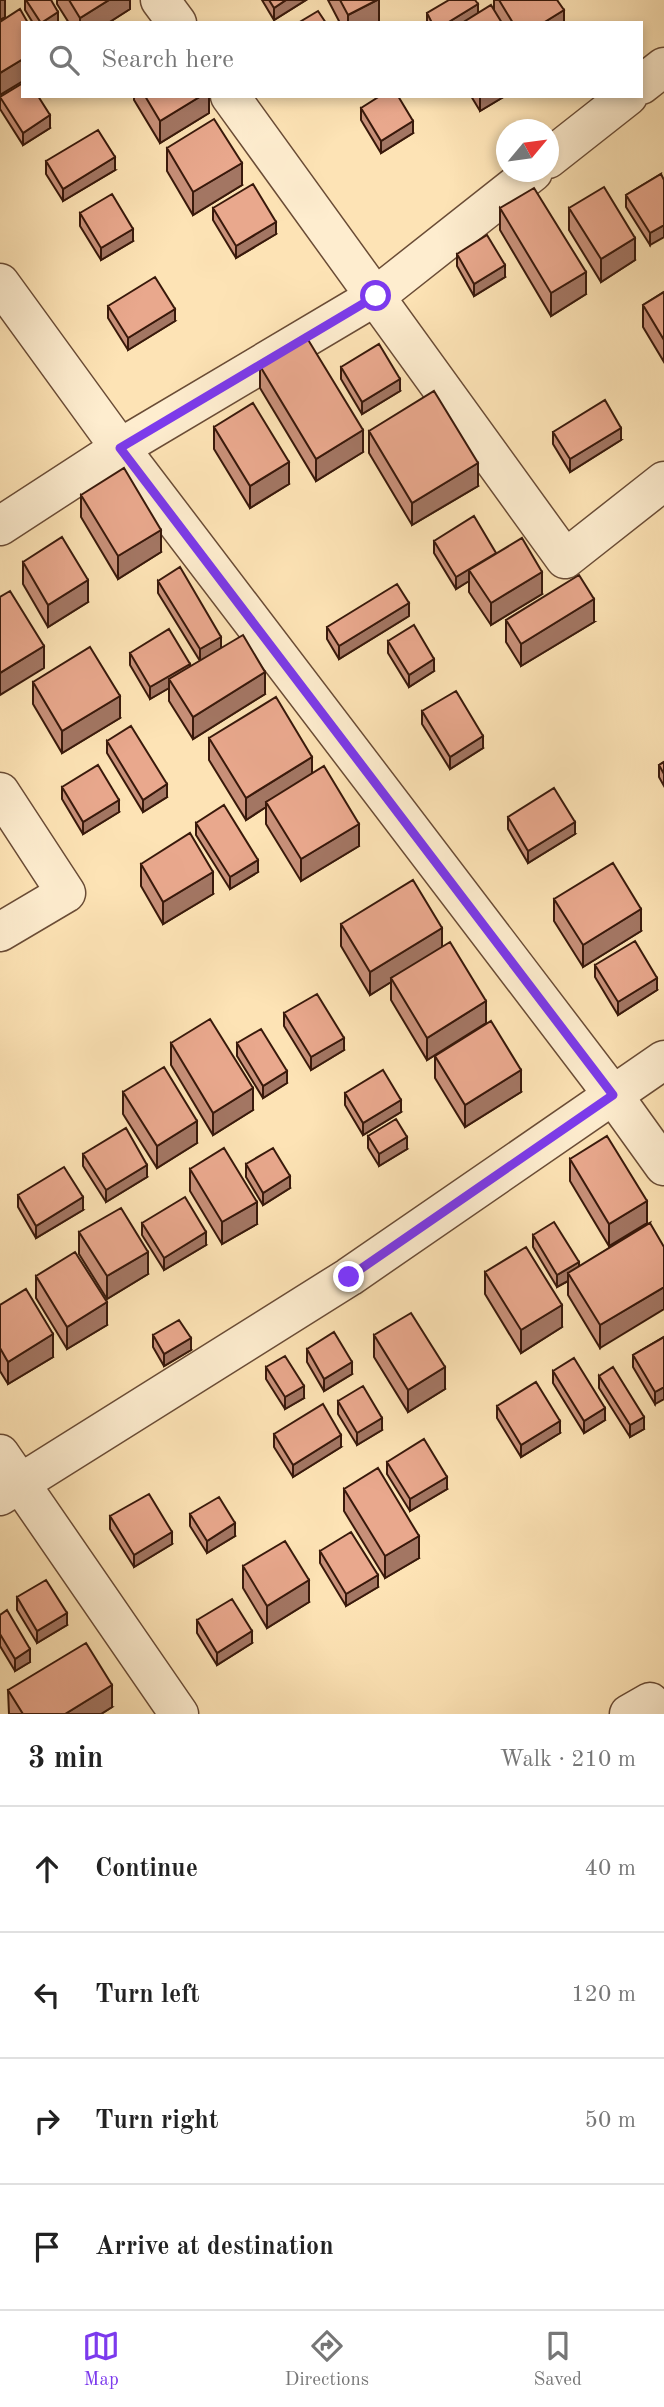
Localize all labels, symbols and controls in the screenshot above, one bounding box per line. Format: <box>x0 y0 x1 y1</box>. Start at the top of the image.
search box <box>21 21 643 98</box>
icon: search <box>45 41 83 79</box>
text: Search here <box>101 47 234 73</box>
north arrow <box>496 119 559 182</box>
route start <box>360 280 391 311</box>
route end <box>333 1261 364 1292</box>
text: 3 min <box>28 1744 103 1774</box>
text: Walk · 210 m <box>500 1748 636 1771</box>
icon: ahead <box>28 1850 66 1888</box>
text: Continue <box>95 1856 198 1882</box>
text: 40 m <box>585 1857 636 1880</box>
icon: left <box>28 1976 66 2014</box>
text: Turn left <box>95 1982 200 2008</box>
text: 120 m <box>571 1983 636 2006</box>
icon: right <box>28 2102 66 2140</box>
text: Turn right <box>95 2108 218 2134</box>
text: 50 m <box>585 2109 636 2132</box>
icon: arrive <box>28 2228 66 2266</box>
text: Arrive at destination <box>95 2234 334 2260</box>
tab: Map <box>82 2327 120 2392</box>
tab: Directions <box>285 2327 369 2392</box>
tab: Saved <box>533 2327 582 2392</box>

